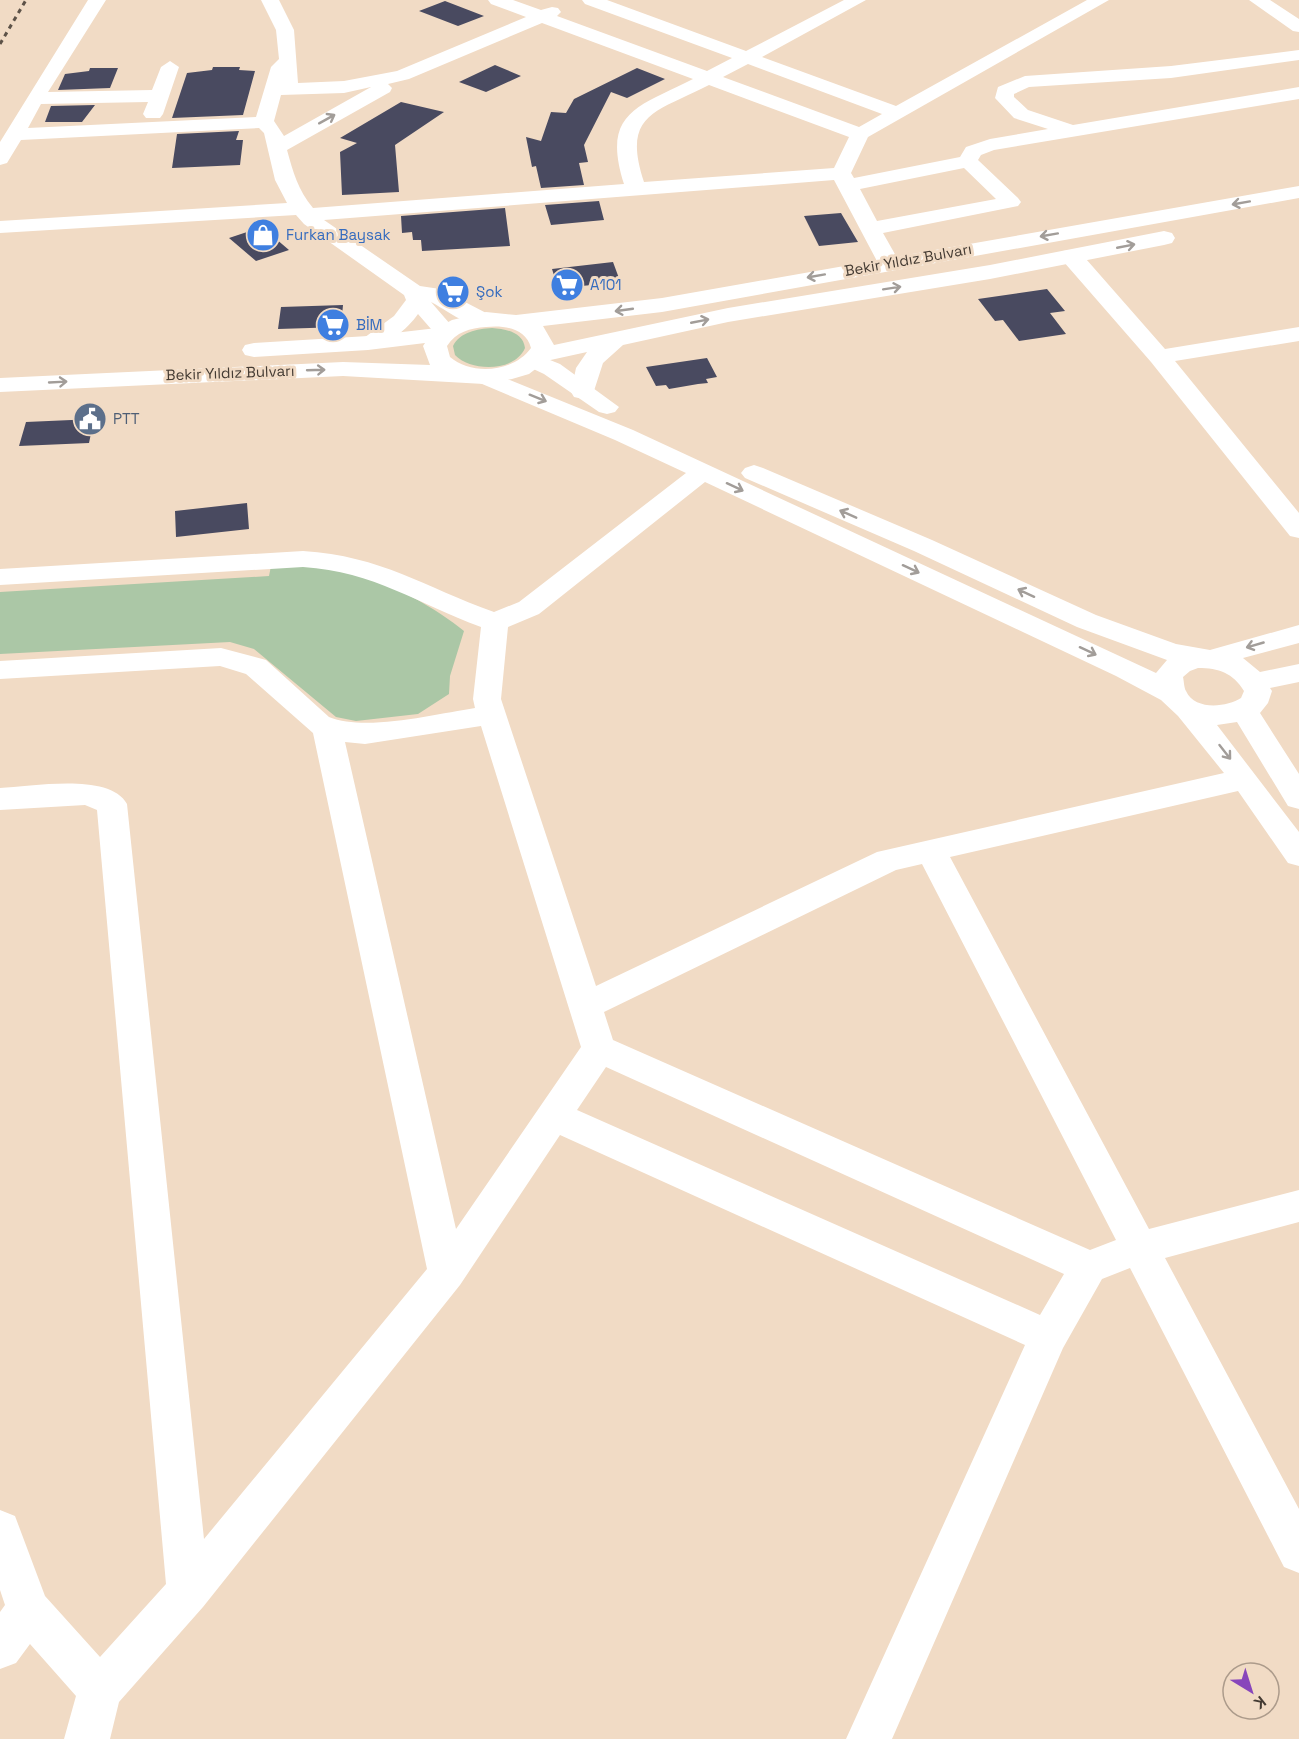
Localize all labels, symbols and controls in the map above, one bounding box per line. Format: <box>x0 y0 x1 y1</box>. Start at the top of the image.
one-way arrow <box>317 113 335 124</box>
one-way arrow <box>1232 197 1252 208</box>
shop icon: Furkan Baysak <box>245 217 281 253</box>
place label: Furkan Baysak <box>286 225 391 244</box>
one-way arrow <box>1040 230 1060 241</box>
street label: Bekir Yıldız Bulvarı <box>843 239 973 280</box>
one-way arrow <box>1115 240 1135 251</box>
supermarket icon: A101 <box>549 267 585 303</box>
one-way arrow <box>806 271 826 282</box>
supermarket icon: Şok <box>435 274 471 310</box>
place label: A101 <box>590 275 622 294</box>
place label: Şok <box>476 282 503 301</box>
one-way arrow <box>882 282 902 293</box>
one-way arrow <box>614 305 634 316</box>
supermarket icon: BİM <box>315 307 351 343</box>
one-way arrow <box>690 314 709 326</box>
place label: BİM <box>356 315 383 334</box>
street label: Bekir Yıldız Bulvarı <box>165 361 295 384</box>
one-way arrow <box>306 364 326 376</box>
one-way arrow <box>48 377 68 388</box>
one-way arrow <box>528 393 546 404</box>
public building icon: PTT <box>72 401 108 437</box>
place label: PTT <box>113 409 140 428</box>
one-way arrow <box>725 481 743 493</box>
one-way arrow <box>840 507 858 519</box>
one-way arrow <box>902 563 920 575</box>
one-way arrow <box>1018 587 1036 599</box>
one-way arrow <box>1246 640 1265 651</box>
one-way arrow <box>1079 646 1097 657</box>
one-way arrow <box>1218 744 1231 760</box>
north arrow <box>1221 1661 1281 1721</box>
text: K <box>1250 1691 1270 1714</box>

